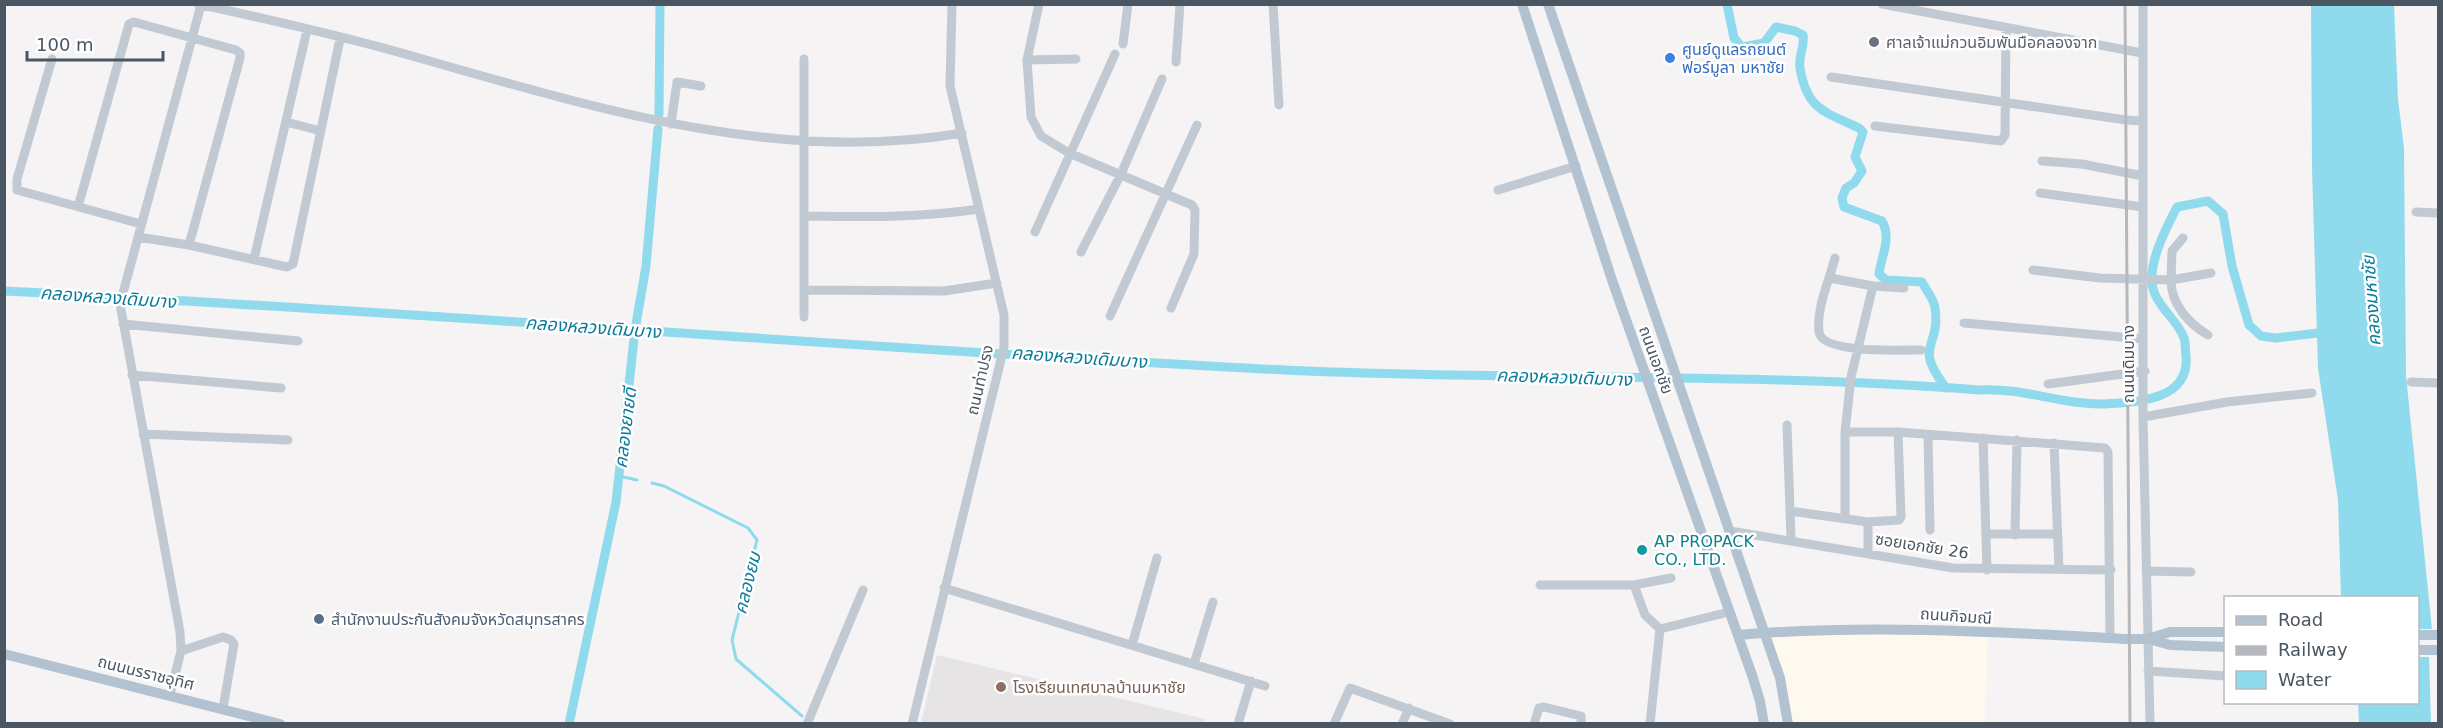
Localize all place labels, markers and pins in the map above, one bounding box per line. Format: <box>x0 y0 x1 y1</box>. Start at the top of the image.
place label: ศาลเจ้าแม่กวนอิมพันมือคลองจาก <box>1886 33 2097 52</box>
marker: ศาลเจ้าแม่กวนอิมพันมือคลองจาก <box>1867 35 1881 49</box>
place label: ศูนย์ดูแลรถยนต์ ฟอร์มูลา มหาชัย <box>1682 40 1786 77</box>
marker: ศูนย์ดูแลรถยนต์ ฟอร์มูลา มหาชัย <box>1663 51 1677 65</box>
place label: AP PROPACK CO., LTD. <box>1654 532 1755 569</box>
marker: AP PROPACK CO., LTD. <box>1635 543 1649 557</box>
place label: สำนักงานประกันสังคมจังหวัดสมุทรสาคร <box>331 610 585 629</box>
marker: สำนักงานประกันสังคมจังหวัดสมุทรสาคร <box>312 612 326 626</box>
place label: โรงเรียนเทศบาลบ้านมหาชัย <box>1013 678 1186 697</box>
marker: โรงเรียนเทศบาลบ้านมหาชัย <box>994 680 1008 694</box>

